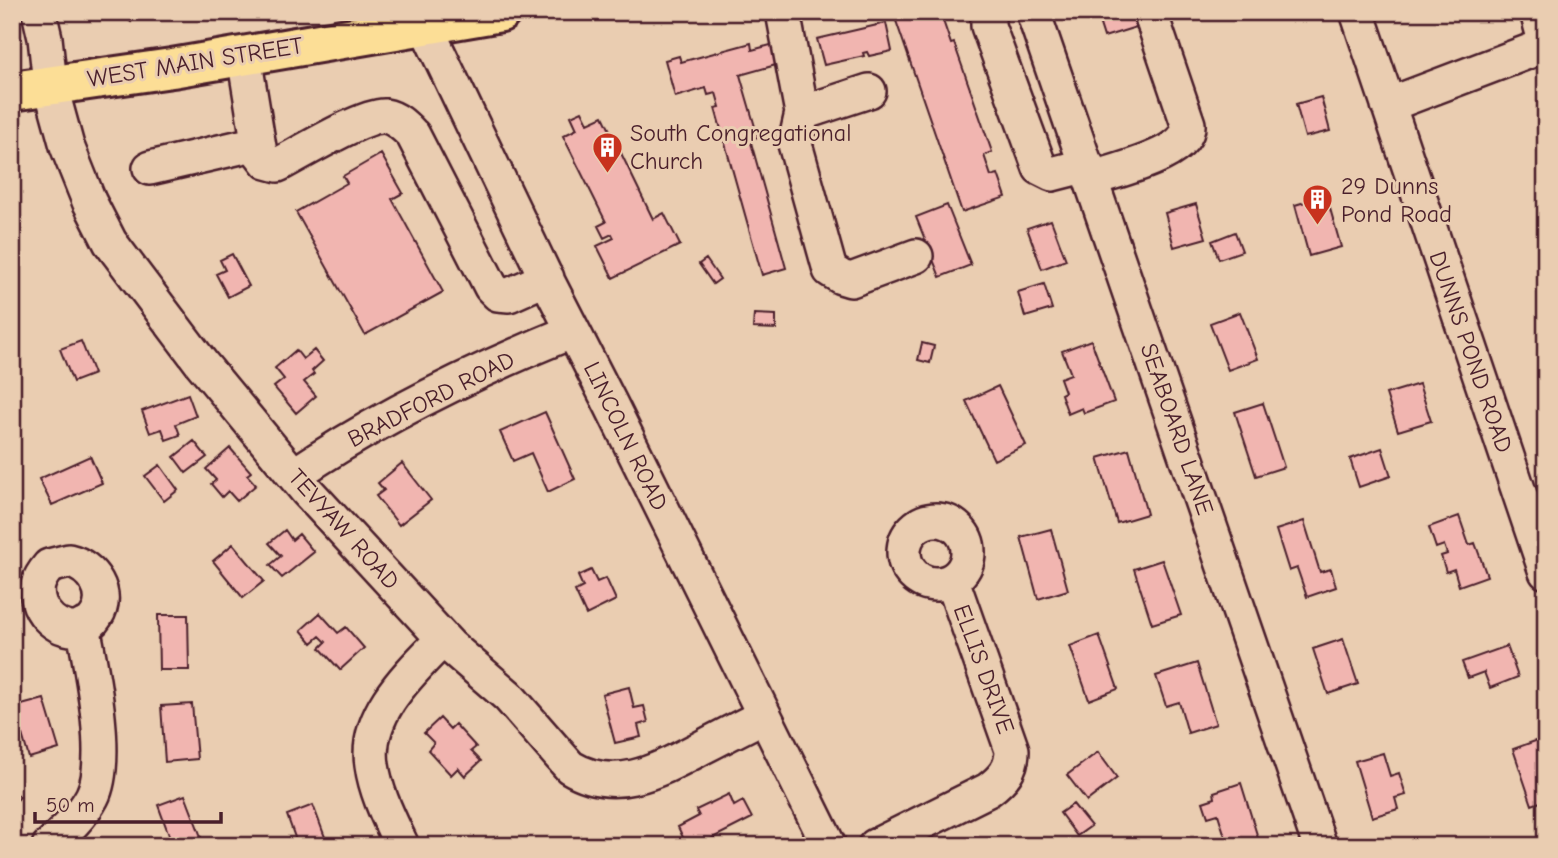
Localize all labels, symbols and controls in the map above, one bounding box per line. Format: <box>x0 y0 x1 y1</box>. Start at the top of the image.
street label: WEST MAIN STREET <box>85 31 305 93</box>
place label: South Congregational Church <box>630 119 852 175</box>
building icon: South Congregational Church <box>590 130 624 174</box>
place label: 29 Dunns Pond Road <box>1341 172 1452 228</box>
building icon: 29 Dunns Pond Road <box>1301 183 1335 227</box>
street label: DUNNS POND ROAD <box>1423 248 1519 456</box>
street label: SEABOARD LANE <box>1135 340 1219 518</box>
street label: BRADFORD ROAD <box>343 345 519 453</box>
street label: LINCOLN ROAD <box>578 357 674 515</box>
street label: TEVYAW ROAD <box>283 463 405 595</box>
street label: ELLIS DRIVE <box>948 601 1020 737</box>
scale bar <box>35 781 220 825</box>
text: 50 m <box>46 793 95 817</box>

